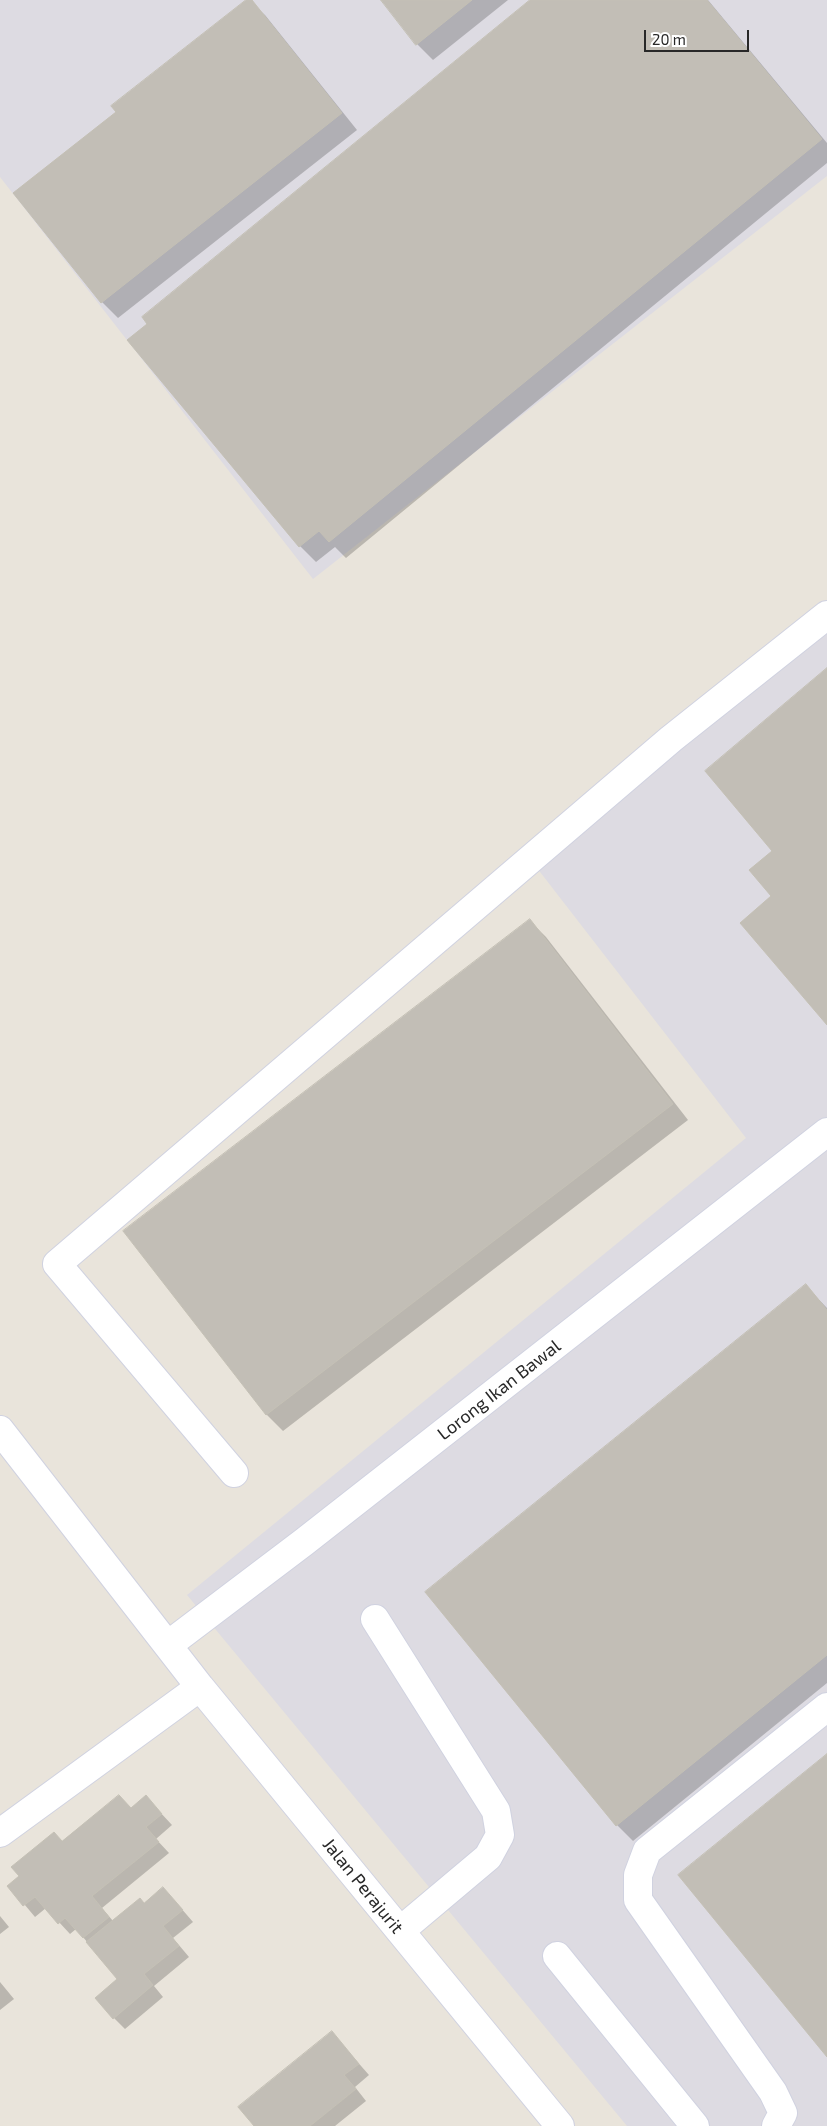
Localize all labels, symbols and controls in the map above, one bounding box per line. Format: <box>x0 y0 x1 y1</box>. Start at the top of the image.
scale bar <box>647 20 752 52</box>
text: 20 m <box>652 30 686 48</box>
street label: Lorong Ikan Bawal <box>433 1335 565 1445</box>
street label: Jalan Perajurit <box>318 1834 408 1938</box>

